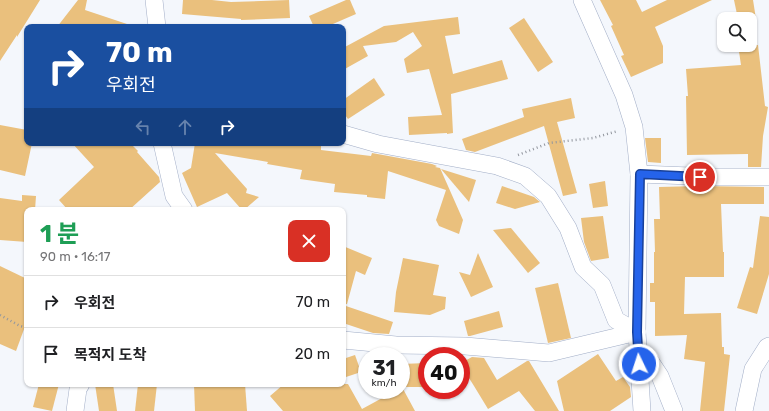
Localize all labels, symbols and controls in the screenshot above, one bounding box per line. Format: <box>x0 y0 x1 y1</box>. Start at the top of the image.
map controls <box>717 12 757 52</box>
button: search <box>717 12 757 52</box>
text: 70 m <box>106 36 173 69</box>
icon: right <box>40 40 92 92</box>
text: 우회전 <box>106 74 156 96</box>
icon: left <box>132 116 154 138</box>
icon: ahead <box>174 116 196 138</box>
icon: right <box>216 116 238 138</box>
pin <box>683 160 717 194</box>
icon: arrive <box>689 166 711 188</box>
text: 1 분 <box>40 220 79 248</box>
button: close <box>288 220 330 262</box>
text: 90 m · 16:17 <box>40 249 110 264</box>
icon: right <box>40 291 62 313</box>
text: 70 m <box>296 293 330 311</box>
text: 우회전 <box>74 294 115 312</box>
icon: arrive <box>40 343 62 365</box>
position arrow <box>618 343 660 385</box>
text: 20 m <box>295 345 330 363</box>
text: 목적지 도착 <box>74 346 146 364</box>
speed limit sign: 40 <box>418 347 470 399</box>
text: 31 <box>373 356 395 380</box>
text: km/h <box>372 377 396 389</box>

